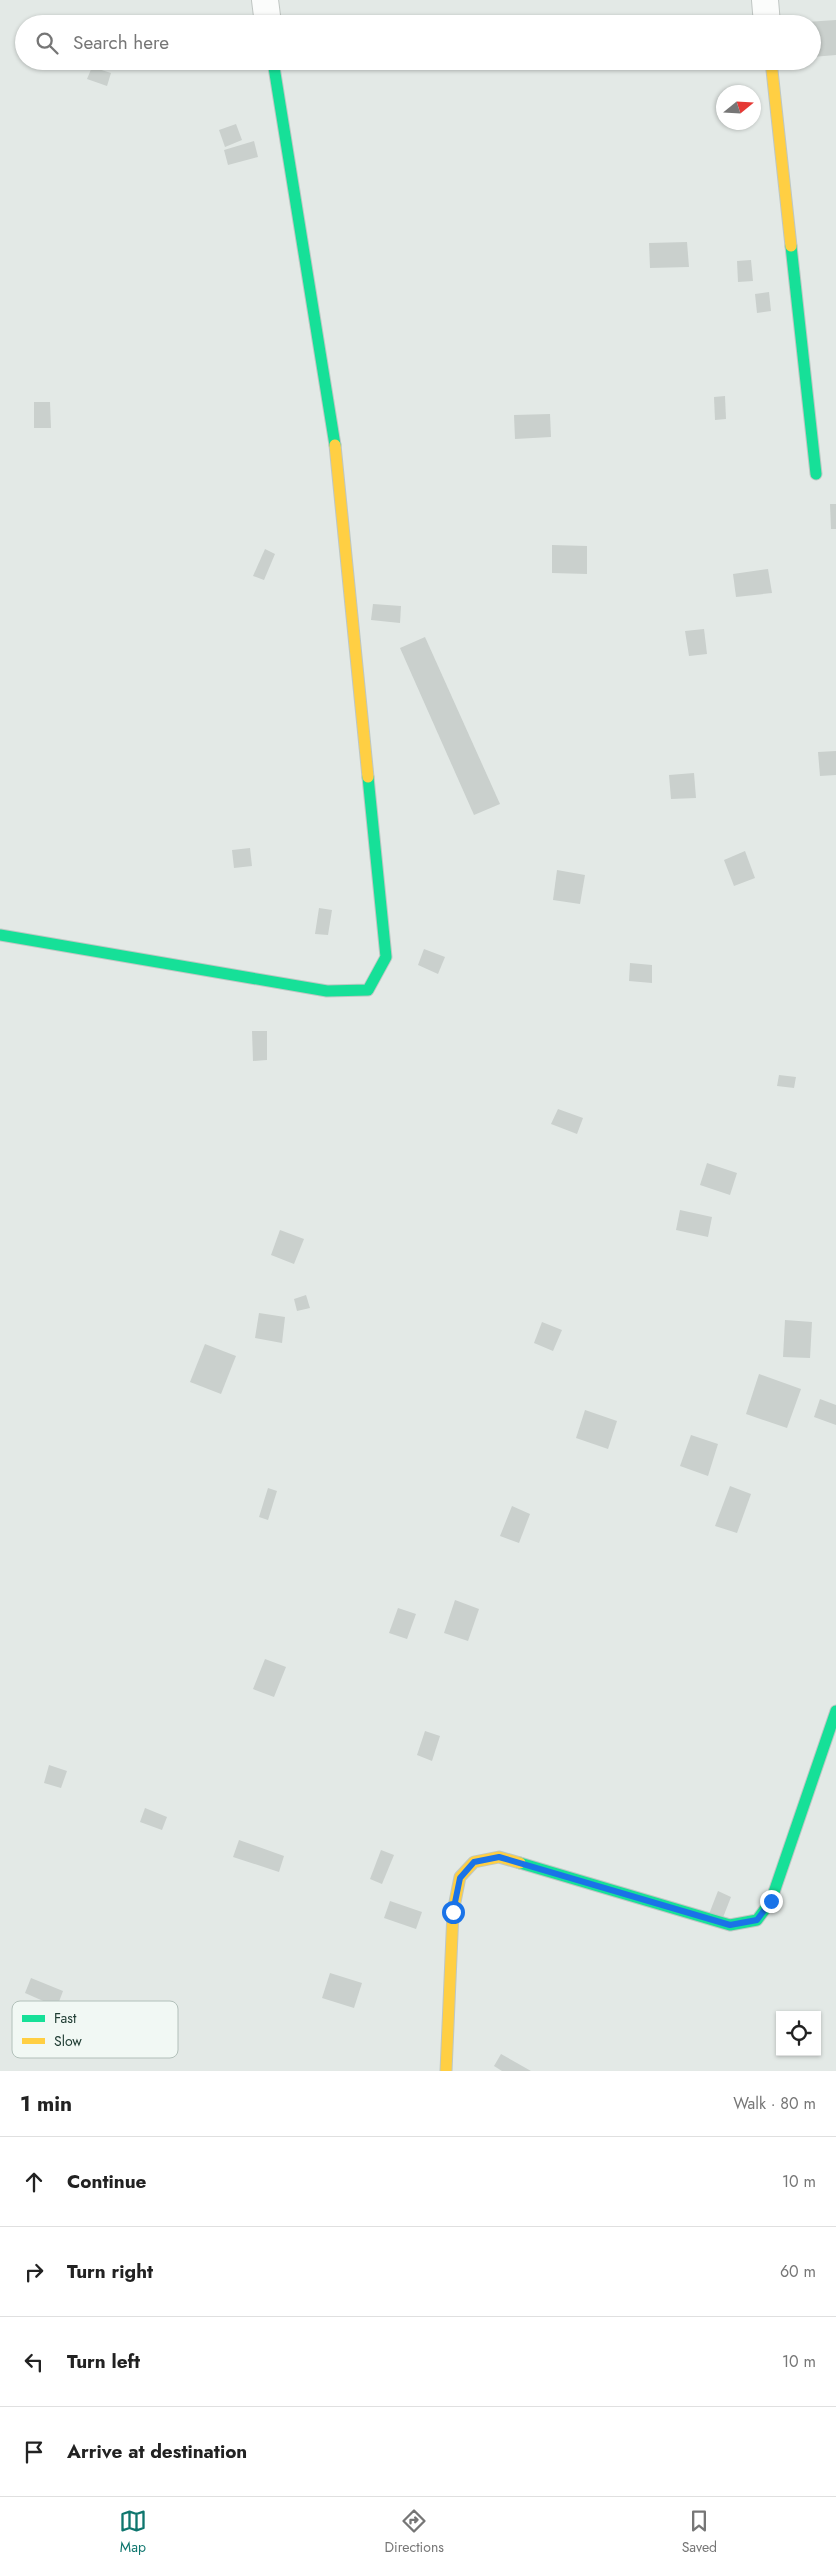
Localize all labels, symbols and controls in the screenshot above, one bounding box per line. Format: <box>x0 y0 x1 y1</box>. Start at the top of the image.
search box <box>15 15 821 70</box>
icon: search <box>33 29 61 57</box>
text: Search here <box>73 29 169 56</box>
north arrow <box>716 85 761 130</box>
route end <box>760 1890 783 1913</box>
route start <box>442 1901 465 1924</box>
legend <box>12 2001 178 2058</box>
text: Fast <box>54 2008 77 2028</box>
map controls <box>776 2011 821 2056</box>
button: locate <box>776 2011 821 2056</box>
text: Slow <box>54 2031 82 2051</box>
text: 1 min <box>20 2089 72 2119</box>
text: Walk · 80 m <box>733 2092 816 2115</box>
icon: ahead <box>20 2168 48 2196</box>
text: Continue <box>67 2168 146 2195</box>
text: 10 m <box>782 2170 816 2193</box>
icon: right <box>20 2258 48 2286</box>
text: Turn right <box>67 2258 153 2285</box>
text: 60 m <box>780 2260 816 2283</box>
icon: left <box>20 2348 48 2376</box>
text: Turn left <box>67 2348 140 2375</box>
text: 10 m <box>782 2350 816 2373</box>
icon: arrive <box>20 2438 48 2466</box>
text: Arrive at destination <box>67 2438 247 2465</box>
tab: Map <box>119 2507 147 2557</box>
tab: Directions <box>385 2507 444 2557</box>
tab: Saved <box>682 2507 717 2557</box>

